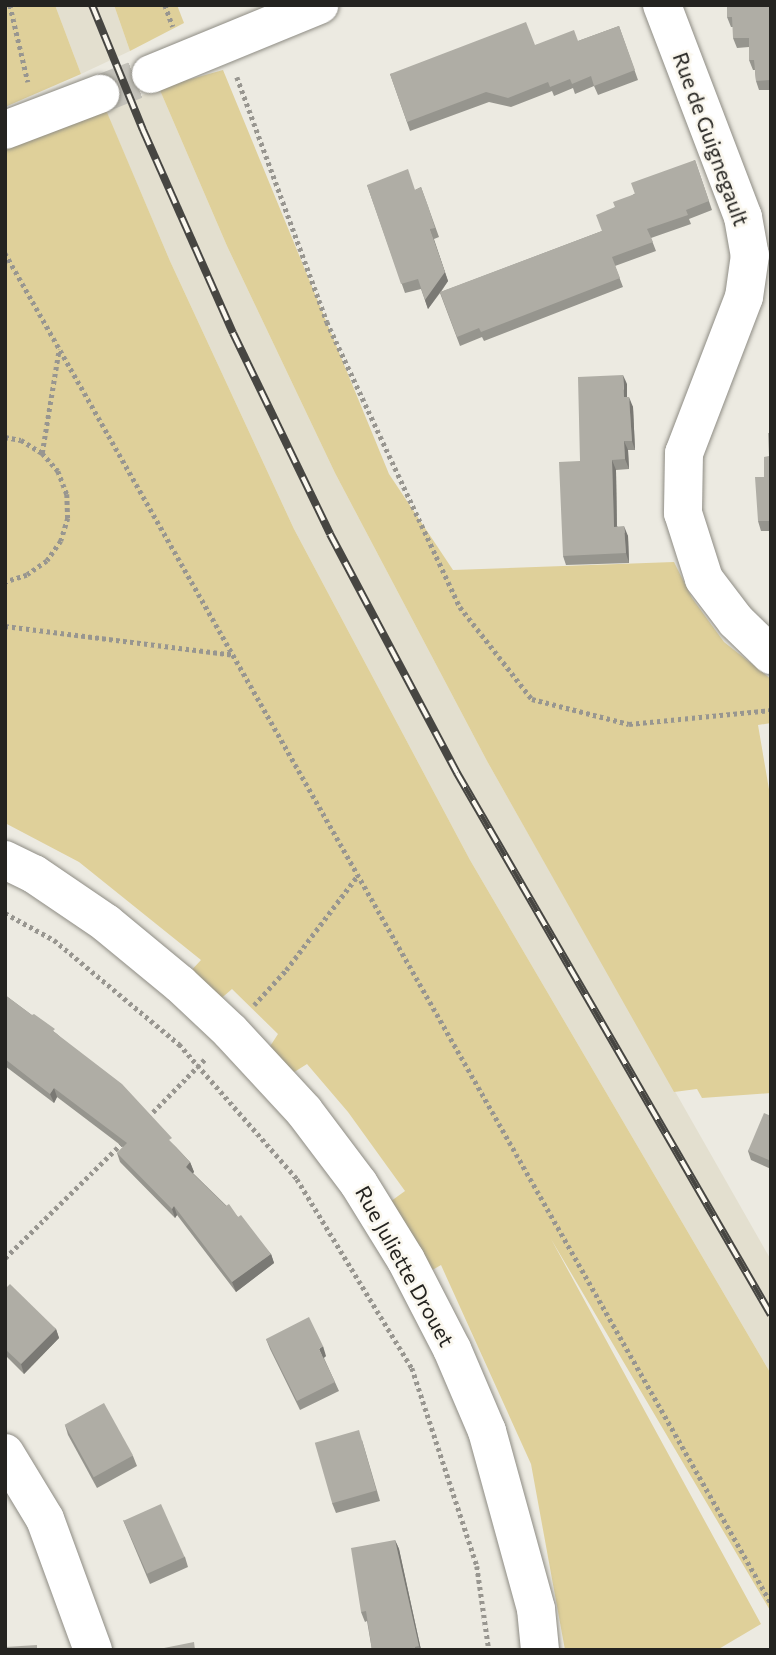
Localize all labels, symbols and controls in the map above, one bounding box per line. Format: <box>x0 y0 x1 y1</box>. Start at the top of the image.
street label: Rue de Guignegault <box>668 49 754 229</box>
street label: Rue Juliette Drouet <box>350 1181 460 1351</box>

